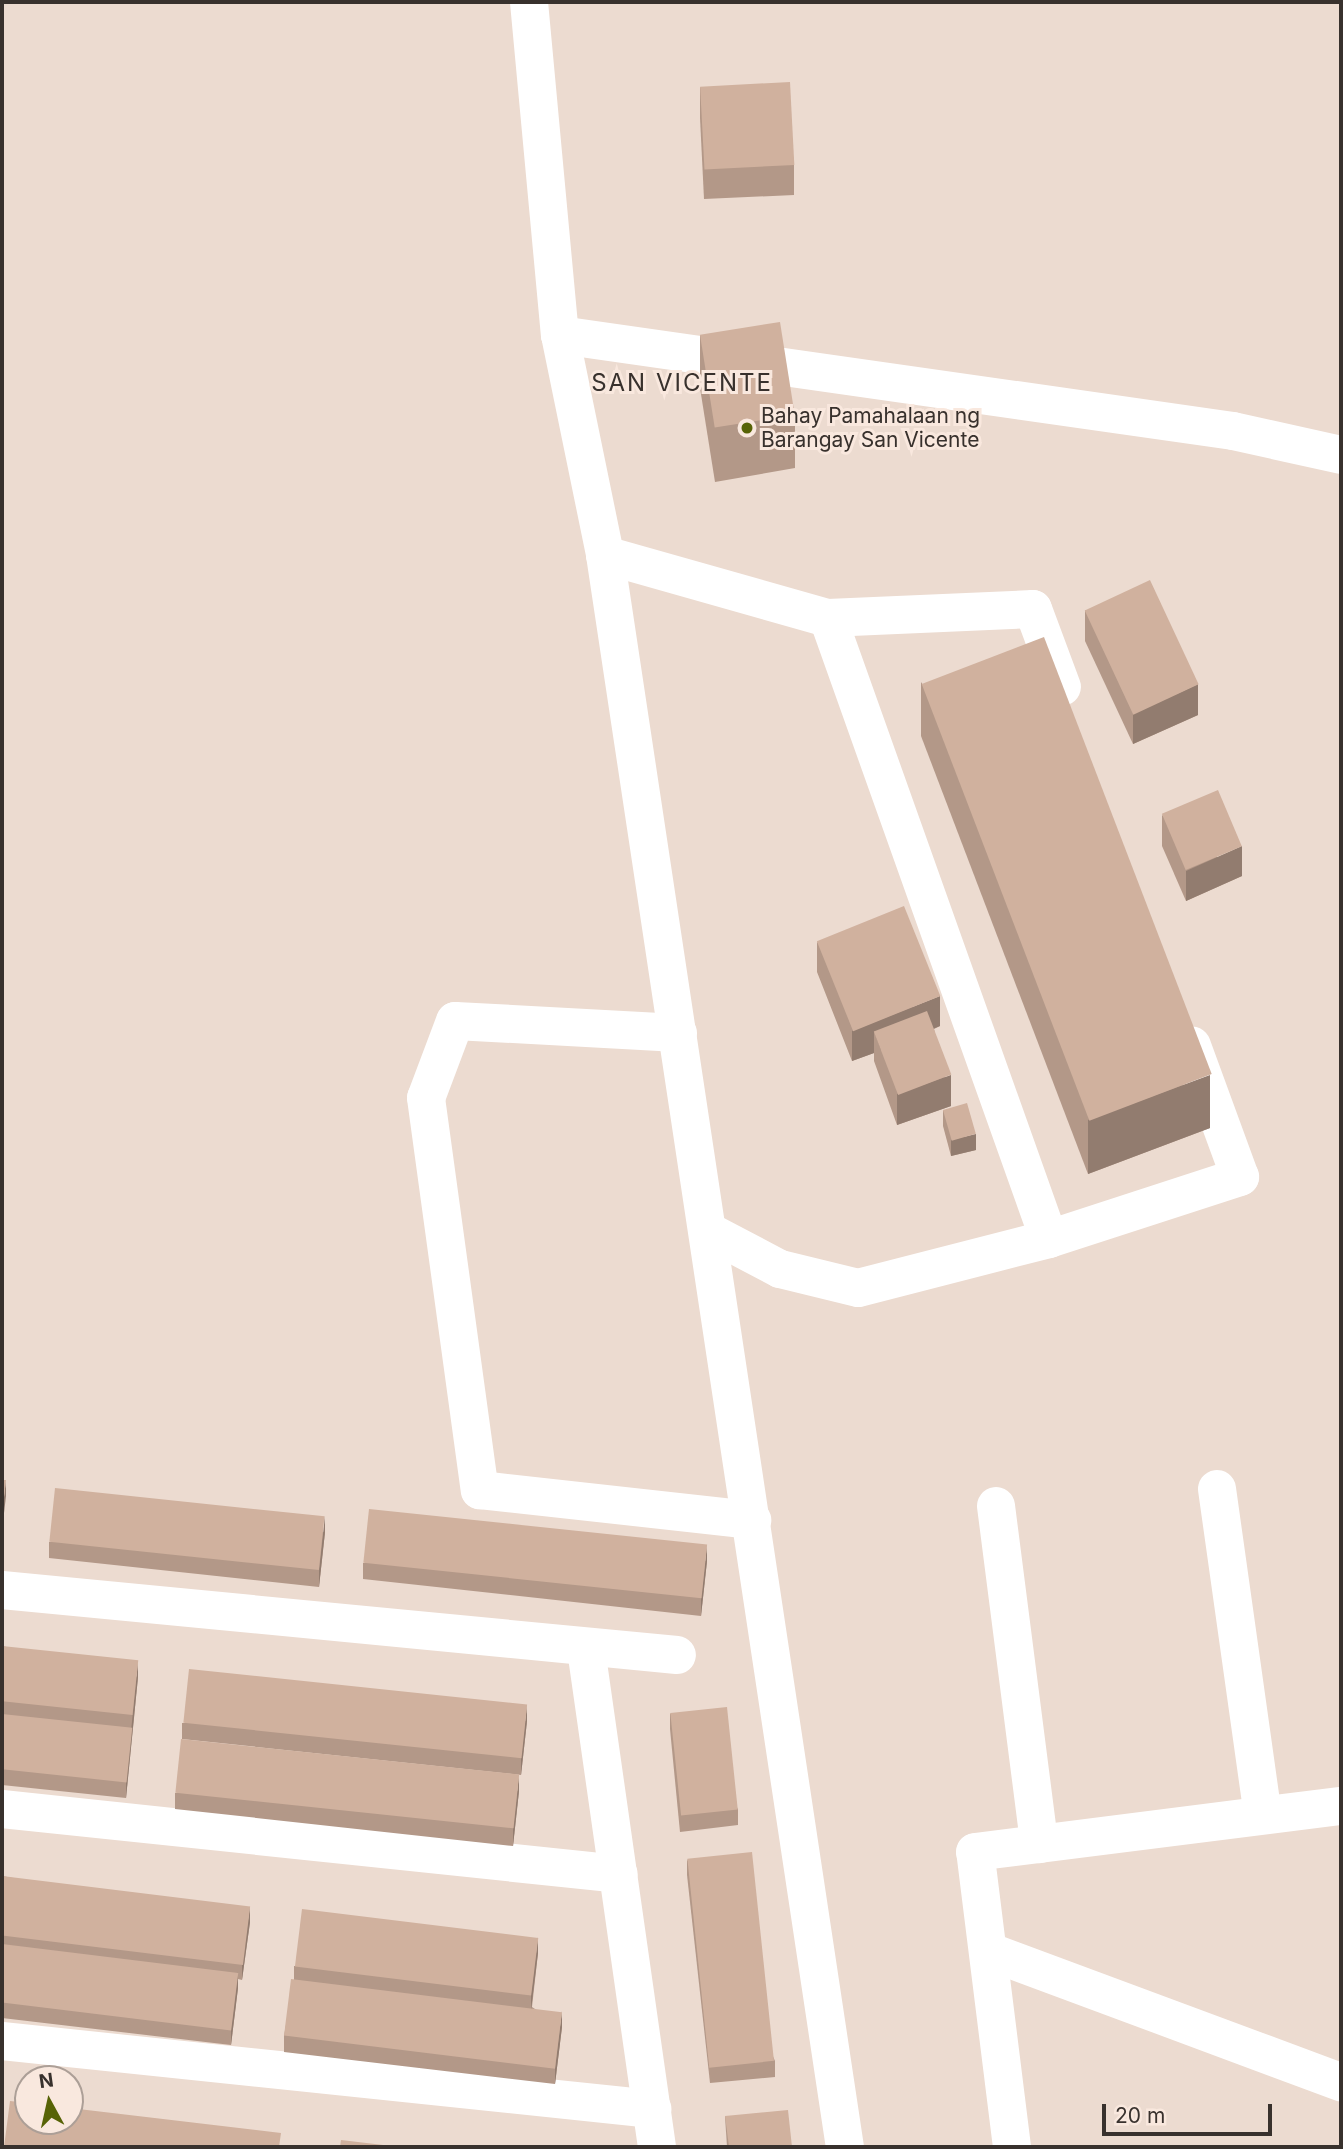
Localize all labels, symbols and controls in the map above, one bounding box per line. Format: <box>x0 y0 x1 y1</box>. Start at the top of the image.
district label: SAN VICENTE <box>592 369 772 397</box>
place label: Bahay Pamahalaan ng Barangay San Vicente <box>761 403 980 453</box>
marker: Bahay Pamahalaan ng Barangay San Vicente <box>739 420 755 436</box>
north arrow <box>14 2065 84 2135</box>
text: N <box>38 2068 55 2093</box>
scale bar <box>1105 2090 1275 2134</box>
text: 20 m <box>1115 2103 1165 2128</box>

